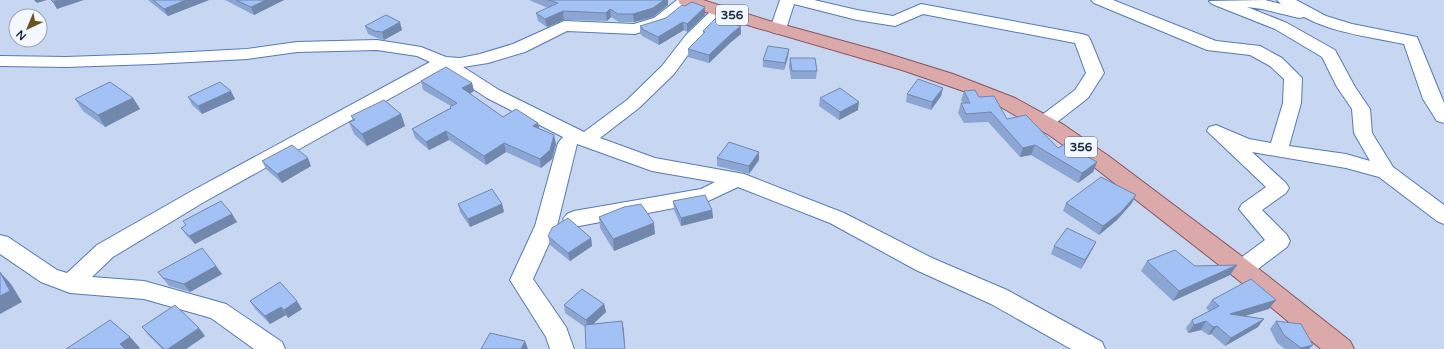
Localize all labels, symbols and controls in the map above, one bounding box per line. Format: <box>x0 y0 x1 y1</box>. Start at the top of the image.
road number: 356 <box>716 5 748 25</box>
north arrow <box>8 8 48 48</box>
text: N <box>14 27 29 43</box>
road number: 356 <box>1065 137 1097 157</box>

